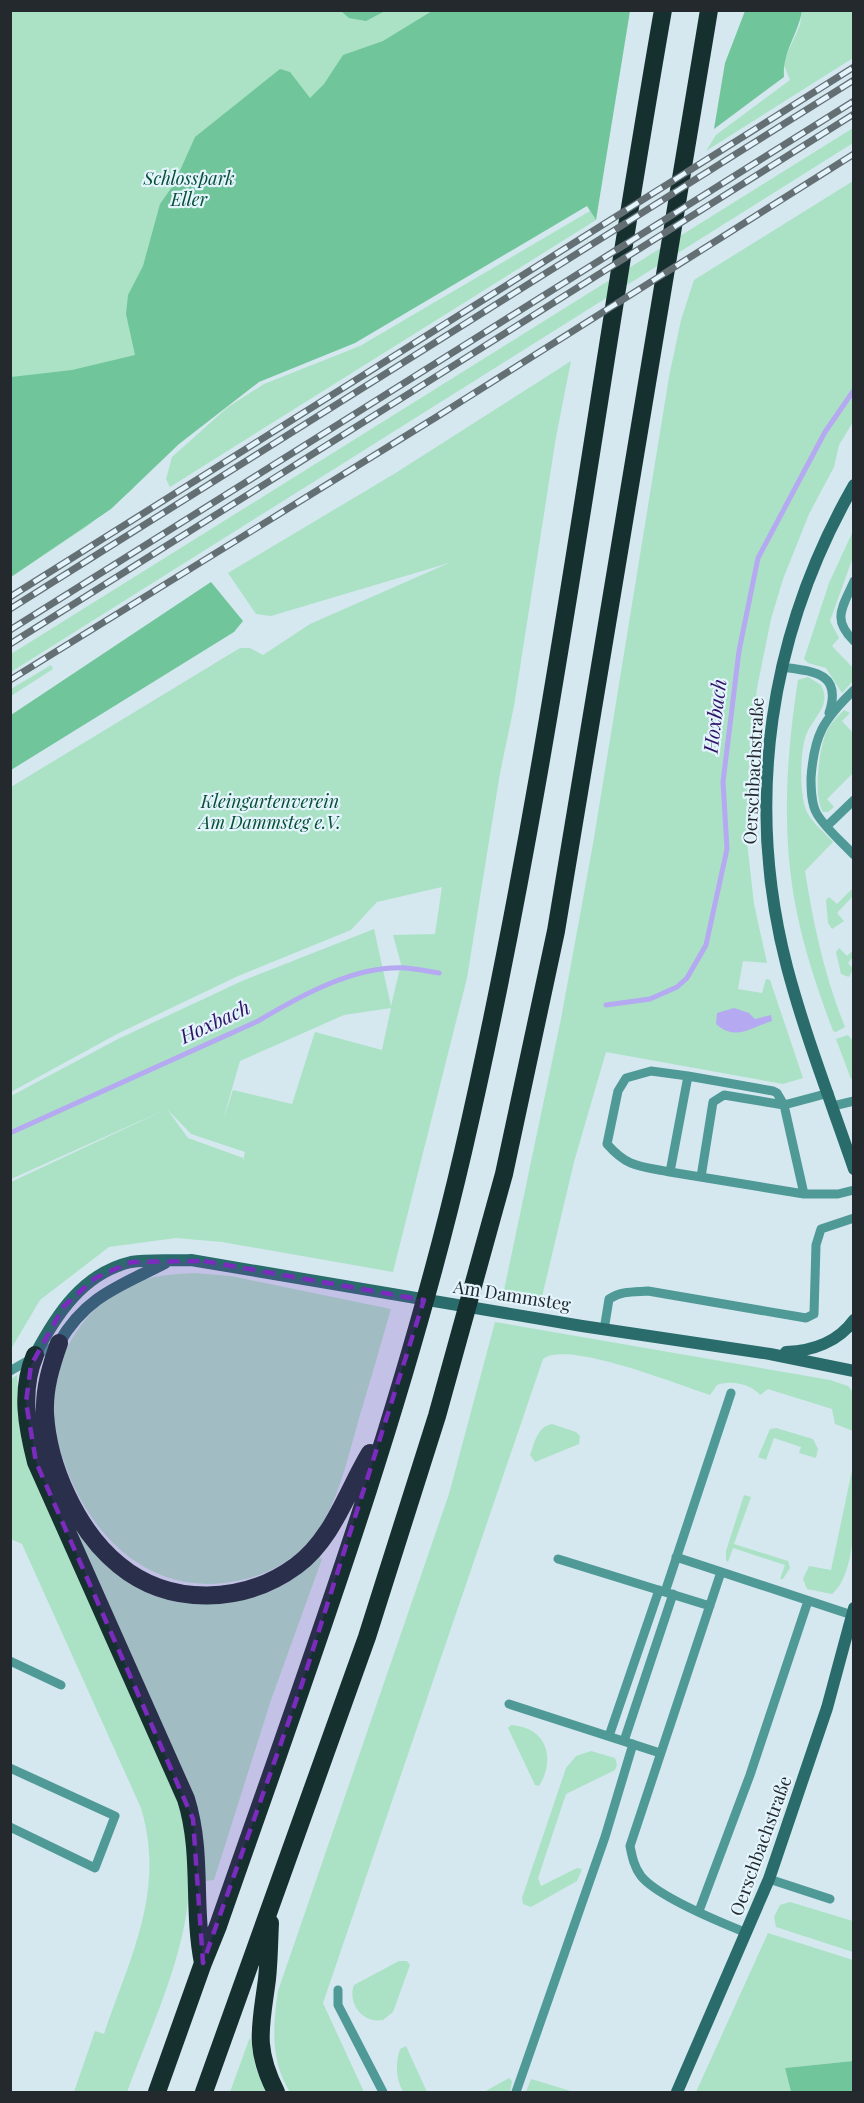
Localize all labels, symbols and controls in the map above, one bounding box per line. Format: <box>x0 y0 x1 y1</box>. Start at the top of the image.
park label: Schlosspark Eller <box>142 166 235 211</box>
water label: Hoxbach <box>695 677 731 756</box>
street label: Oerschbachstraße <box>737 697 769 845</box>
park label: Kleingartenverein Am Dammsteg e.V. <box>197 789 341 834</box>
water label: Hoxbach <box>174 993 254 1049</box>
street label: Am Dammsteg <box>451 1274 573 1316</box>
street label: Oerschbachstraße <box>724 1772 797 1919</box>

